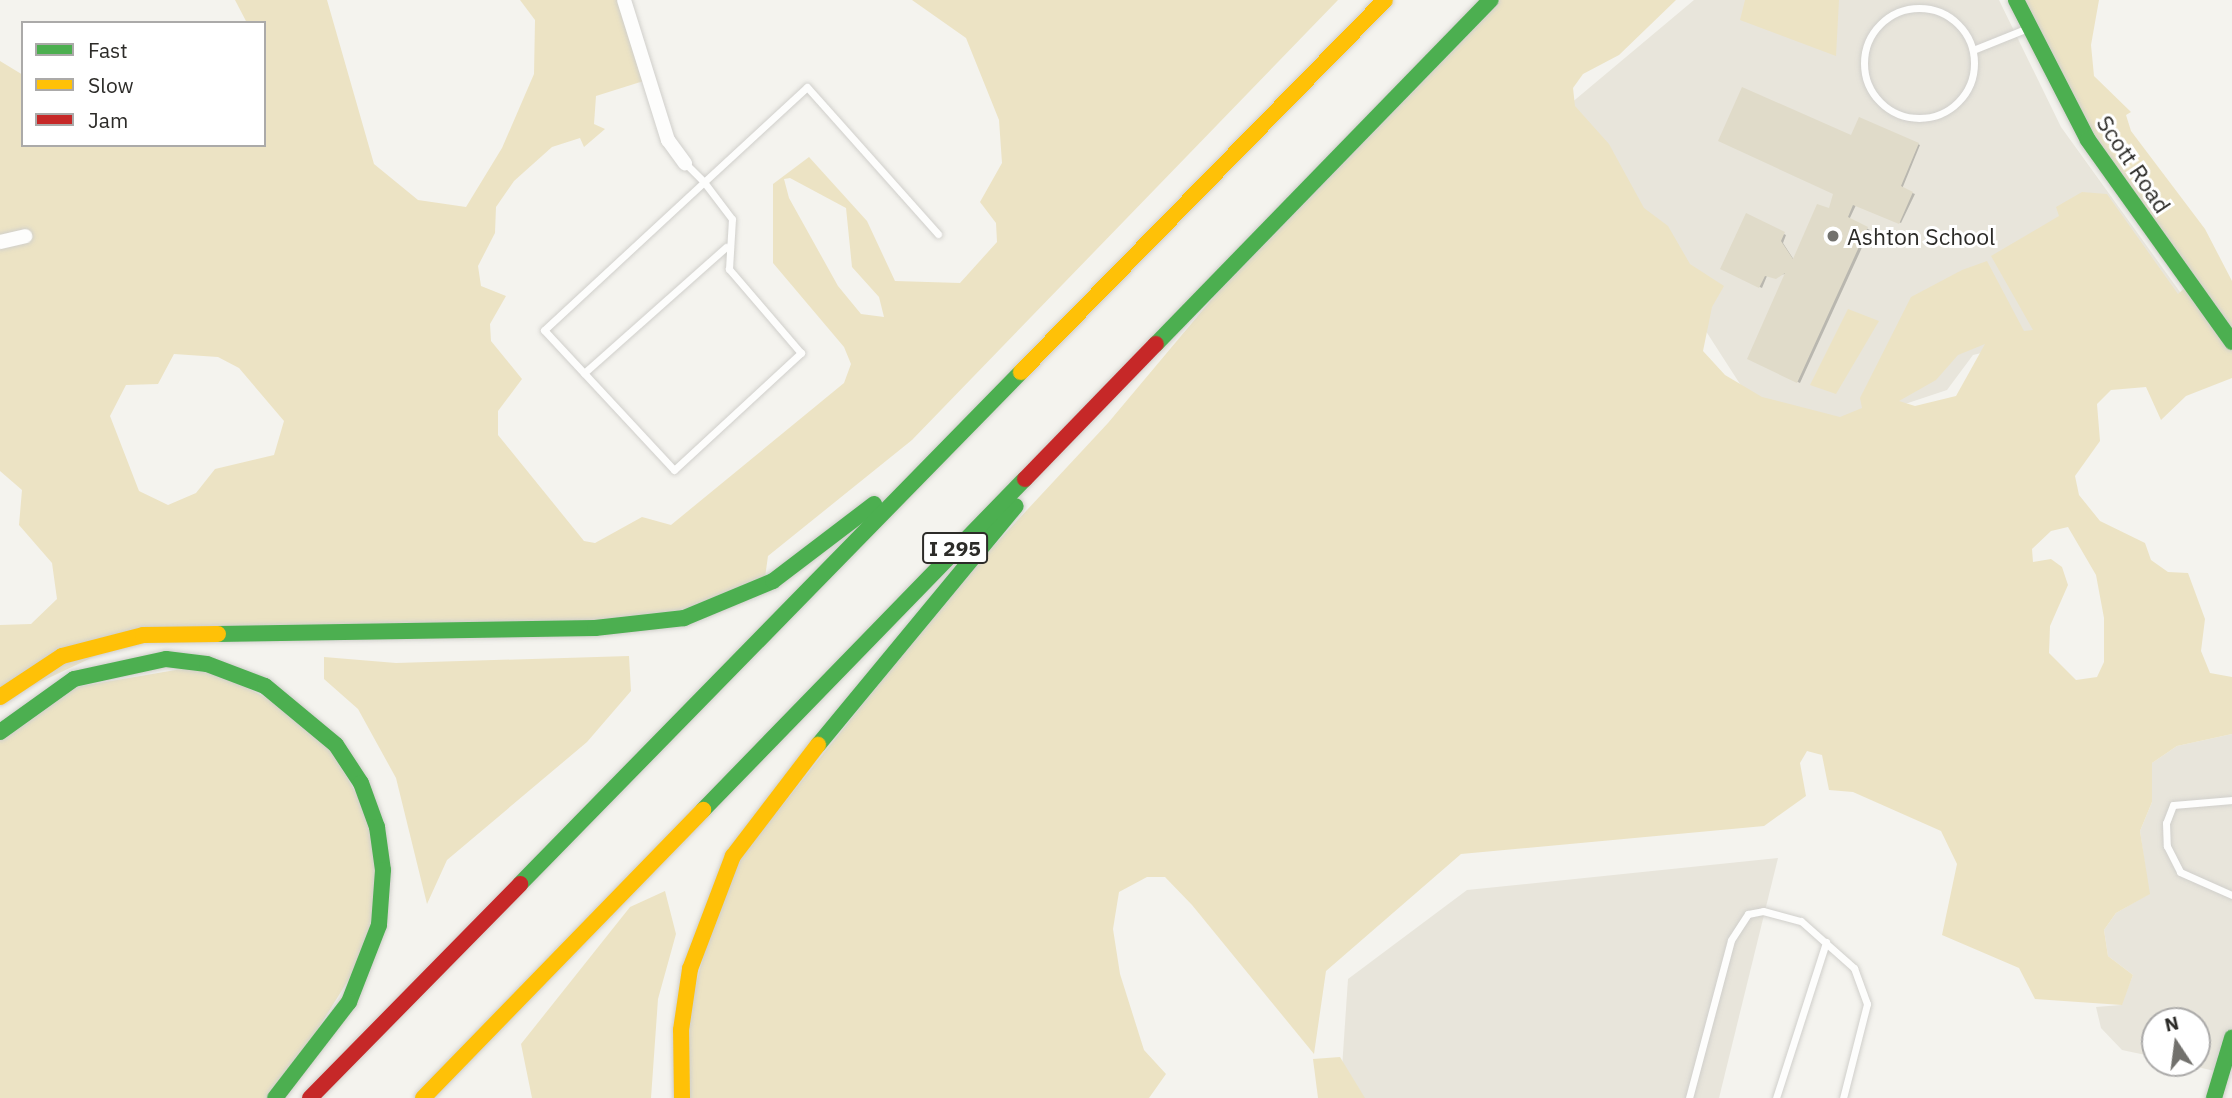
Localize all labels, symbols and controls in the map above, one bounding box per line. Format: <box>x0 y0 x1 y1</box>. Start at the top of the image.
legend <box>21 21 266 147</box>
text: Fast <box>88 36 128 64</box>
text: Slow <box>88 71 134 99</box>
text: Jam <box>88 106 128 134</box>
street label: Scott Road <box>2091 110 2177 218</box>
place label: Ashton School <box>1847 222 1995 250</box>
marker: Ashton School <box>1825 228 1841 244</box>
road number: I 295 <box>922 530 988 566</box>
north arrow <box>2141 1007 2211 1077</box>
text: N <box>2162 1010 2181 1037</box>

